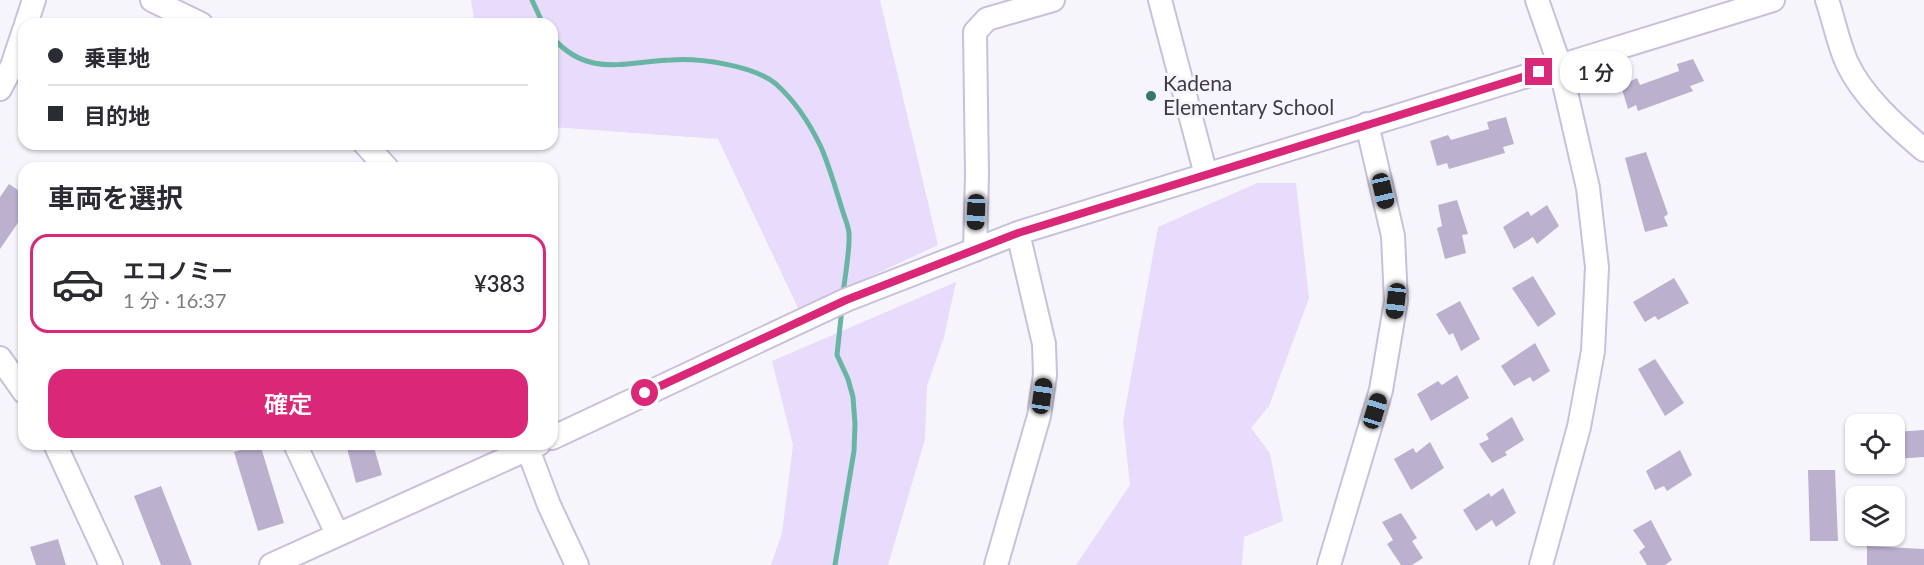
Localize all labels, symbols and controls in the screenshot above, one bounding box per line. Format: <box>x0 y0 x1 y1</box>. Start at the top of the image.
text: 乗車地 <box>84 44 150 71</box>
callout: 1 分 <box>1560 51 1632 93</box>
route end <box>1525 58 1552 85</box>
text: 1 分 <box>1578 60 1614 84</box>
place label: Kadena Elementary School <box>1163 70 1334 119</box>
marker: Kadena Elementary School <box>1144 89 1158 103</box>
text: 目的地 <box>84 102 150 129</box>
car <box>1370 171 1396 211</box>
text: 車両を選択 <box>48 181 183 214</box>
car <box>966 194 986 230</box>
icon: car <box>51 257 105 311</box>
text: エコノミー <box>123 257 233 284</box>
text: ¥383 <box>474 270 525 297</box>
car <box>1385 282 1407 320</box>
text: 1 分 · 16:37 <box>123 288 227 312</box>
button: 確定 <box>48 369 528 438</box>
car <box>1031 377 1053 415</box>
route start <box>631 379 658 406</box>
car <box>1361 391 1389 431</box>
map controls <box>1845 414 1905 546</box>
button: locate <box>1845 414 1905 474</box>
button: layers <box>1845 486 1905 546</box>

